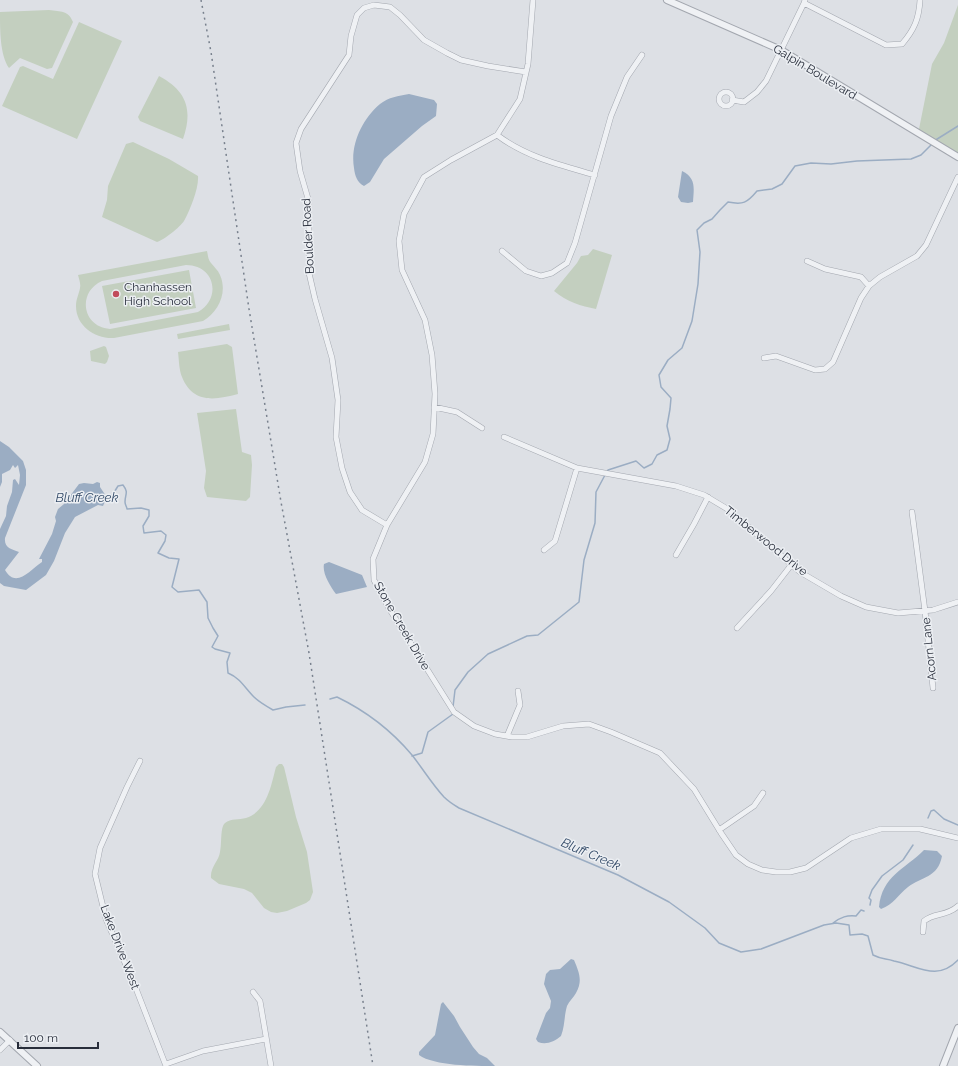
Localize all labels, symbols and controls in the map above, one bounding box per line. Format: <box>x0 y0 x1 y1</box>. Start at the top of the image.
street label: Galpin Boulevard <box>771 41 859 103</box>
street label: Boulder Road <box>299 198 317 274</box>
place label: Chanhassen High School <box>124 280 192 308</box>
marker: Chanhassen High School <box>111 289 121 299</box>
water label: Bluff Creek <box>55 490 119 505</box>
street label: Timberwood Drive <box>722 503 810 579</box>
street label: Stone Creek Drive <box>371 579 433 673</box>
street label: Acorn Lane <box>919 617 939 681</box>
water label: Bluff Creek <box>559 835 623 873</box>
street label: Lake Drive West <box>97 903 143 991</box>
scale bar <box>18 1024 98 1050</box>
text: 100 m <box>24 1031 58 1045</box>

